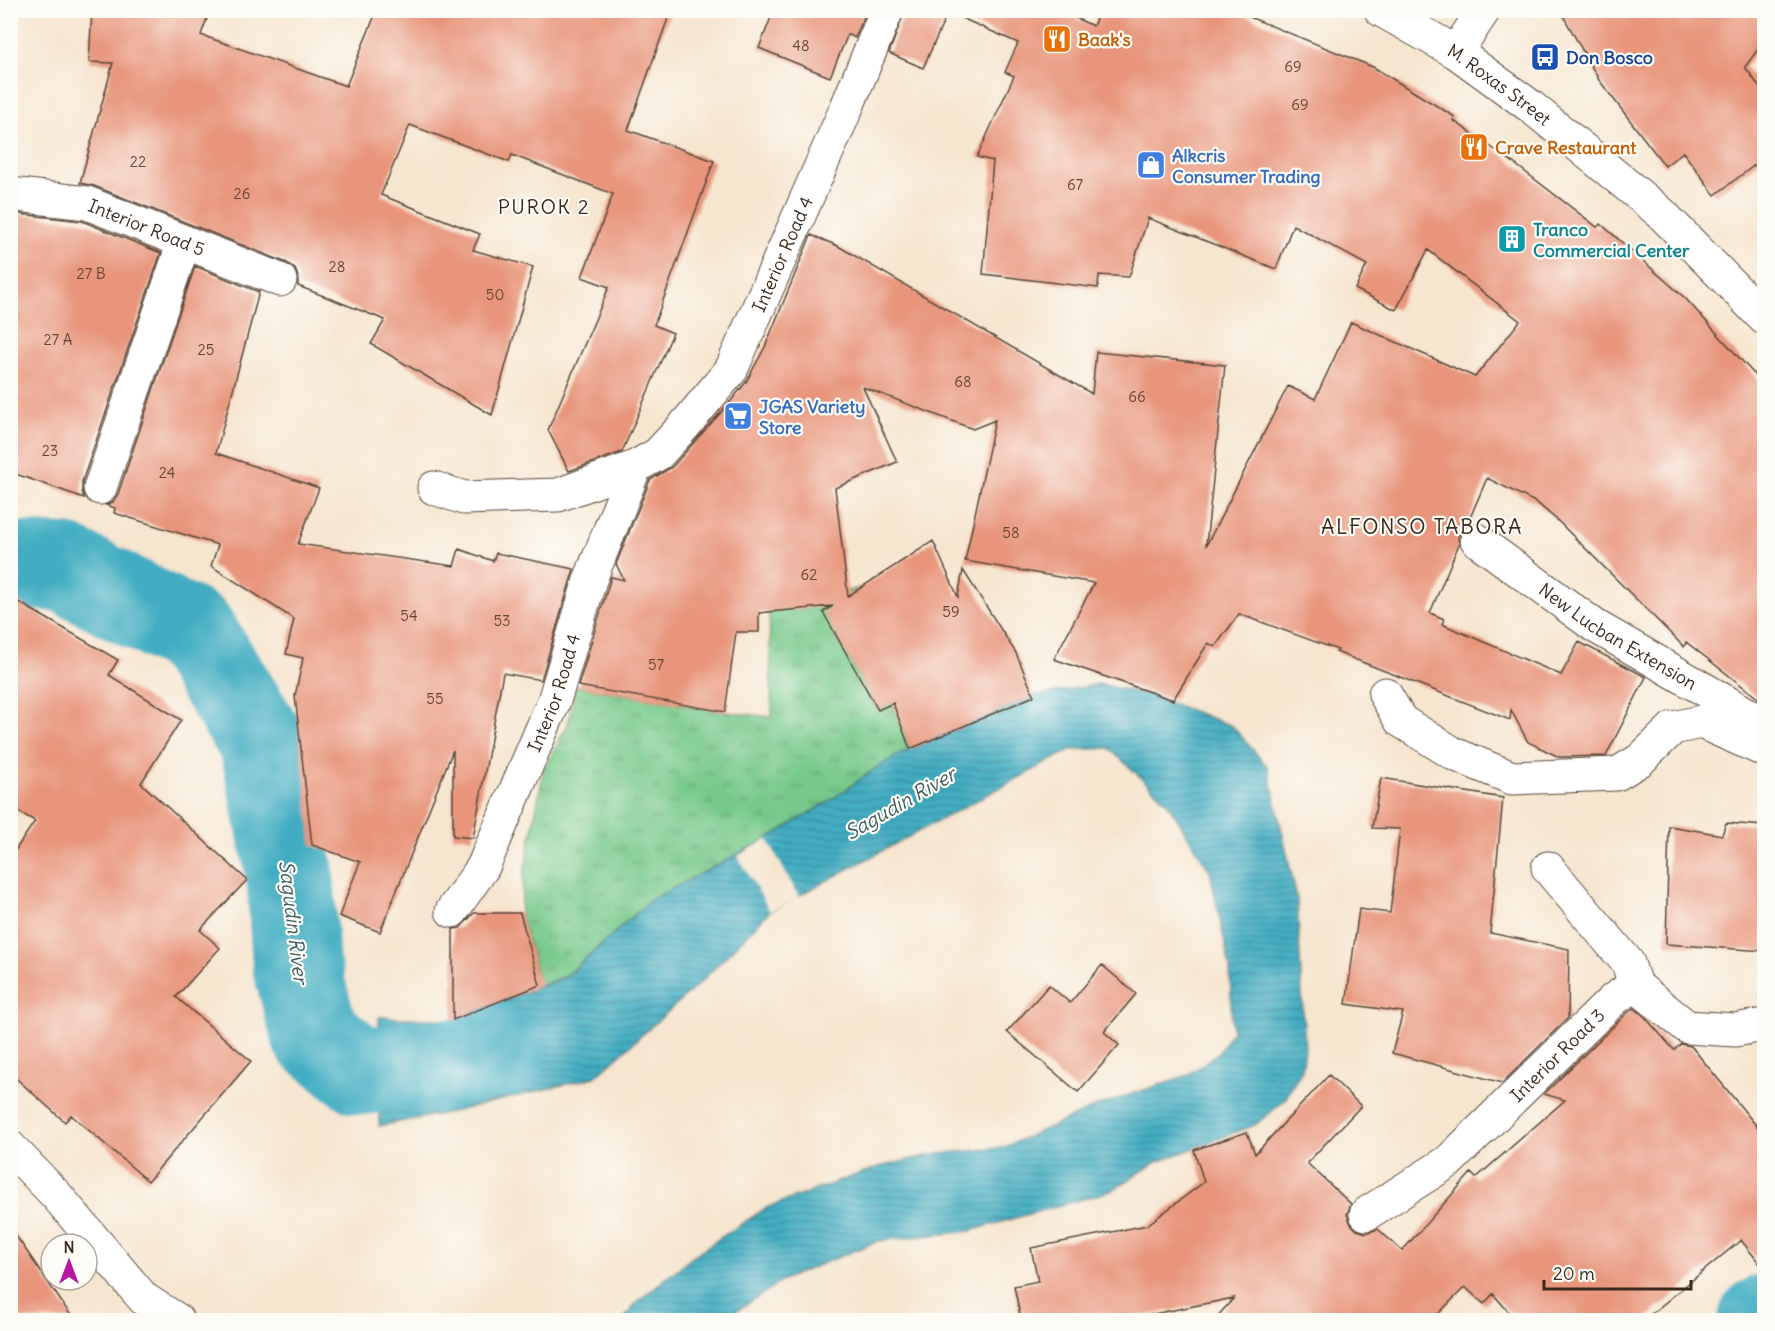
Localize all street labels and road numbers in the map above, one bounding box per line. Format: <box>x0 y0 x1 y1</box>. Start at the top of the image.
street label: M. Roxas Street <box>1444 38 1556 130</box>
street label: Interior Road 5 <box>85 193 209 260</box>
street label: Interior Road 4 <box>747 193 818 315</box>
street label: New Lucban Extension <box>1535 578 1701 694</box>
street label: Interior Road 4 <box>522 631 585 755</box>
street label: Interior Road 3 <box>1505 1003 1609 1106</box>

